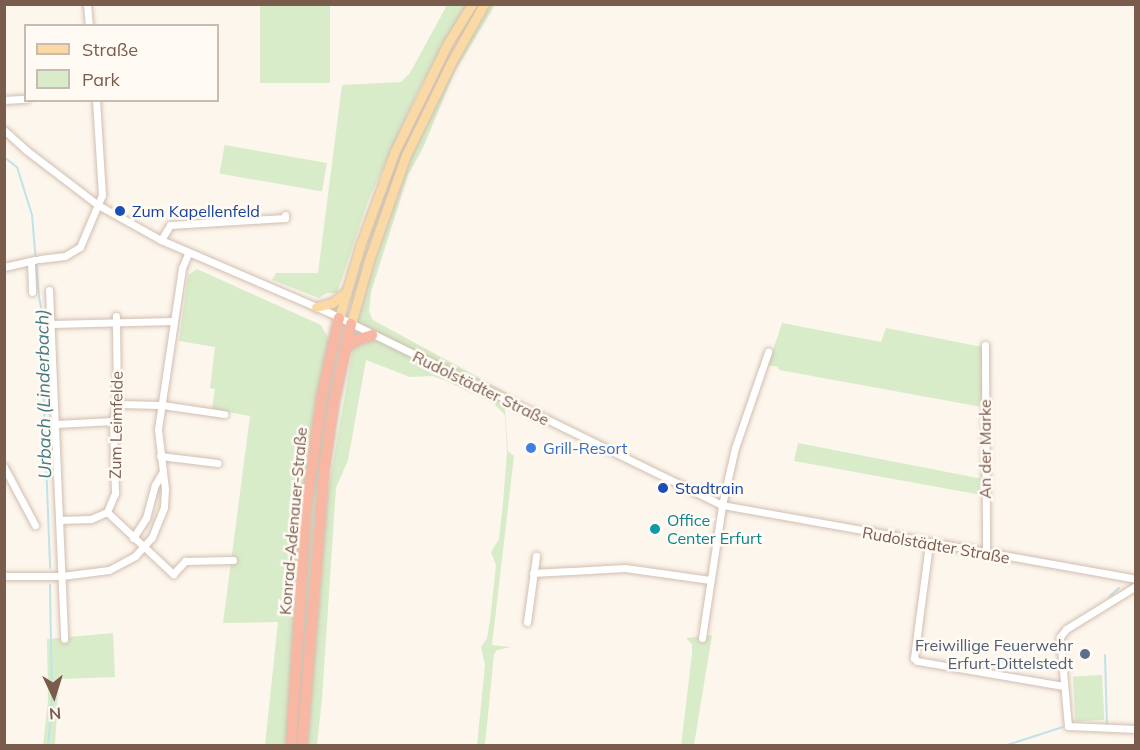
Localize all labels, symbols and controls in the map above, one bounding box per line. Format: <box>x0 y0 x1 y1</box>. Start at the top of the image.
legend <box>24 24 219 102</box>
text: Straße <box>82 38 138 61</box>
text: Park <box>82 68 120 91</box>
place label: Zum Kapellenfeld <box>132 201 260 221</box>
marker: Zum Kapellenfeld <box>113 204 127 218</box>
water label: Urbach (Linderbach) <box>32 309 56 479</box>
street label: Rudolstädter Straße <box>410 347 552 429</box>
street label: Zum Leimfelde <box>105 371 127 479</box>
street label: An der Marke <box>975 399 995 499</box>
street label: Konrad-Adenauer-Straße <box>275 426 311 616</box>
place label: Grill-Resort <box>543 438 627 458</box>
marker: Grill-Resort <box>524 441 538 455</box>
place label: Stadtrain <box>675 478 744 498</box>
marker: Stadtrain <box>656 481 670 495</box>
place label: Office Center Erfurt <box>667 510 762 548</box>
marker: Office Center Erfurt <box>648 522 662 536</box>
street label: Rudolstädter Straße <box>861 523 1011 567</box>
place label: Freiwillige Feuerwehr Erfurt-Dittelstedt <box>915 635 1073 673</box>
marker: Freiwillige Feuerwehr Erfurt-Dittelstedt <box>1078 647 1092 661</box>
north arrow <box>24 666 84 726</box>
text: N <box>49 704 62 724</box>

